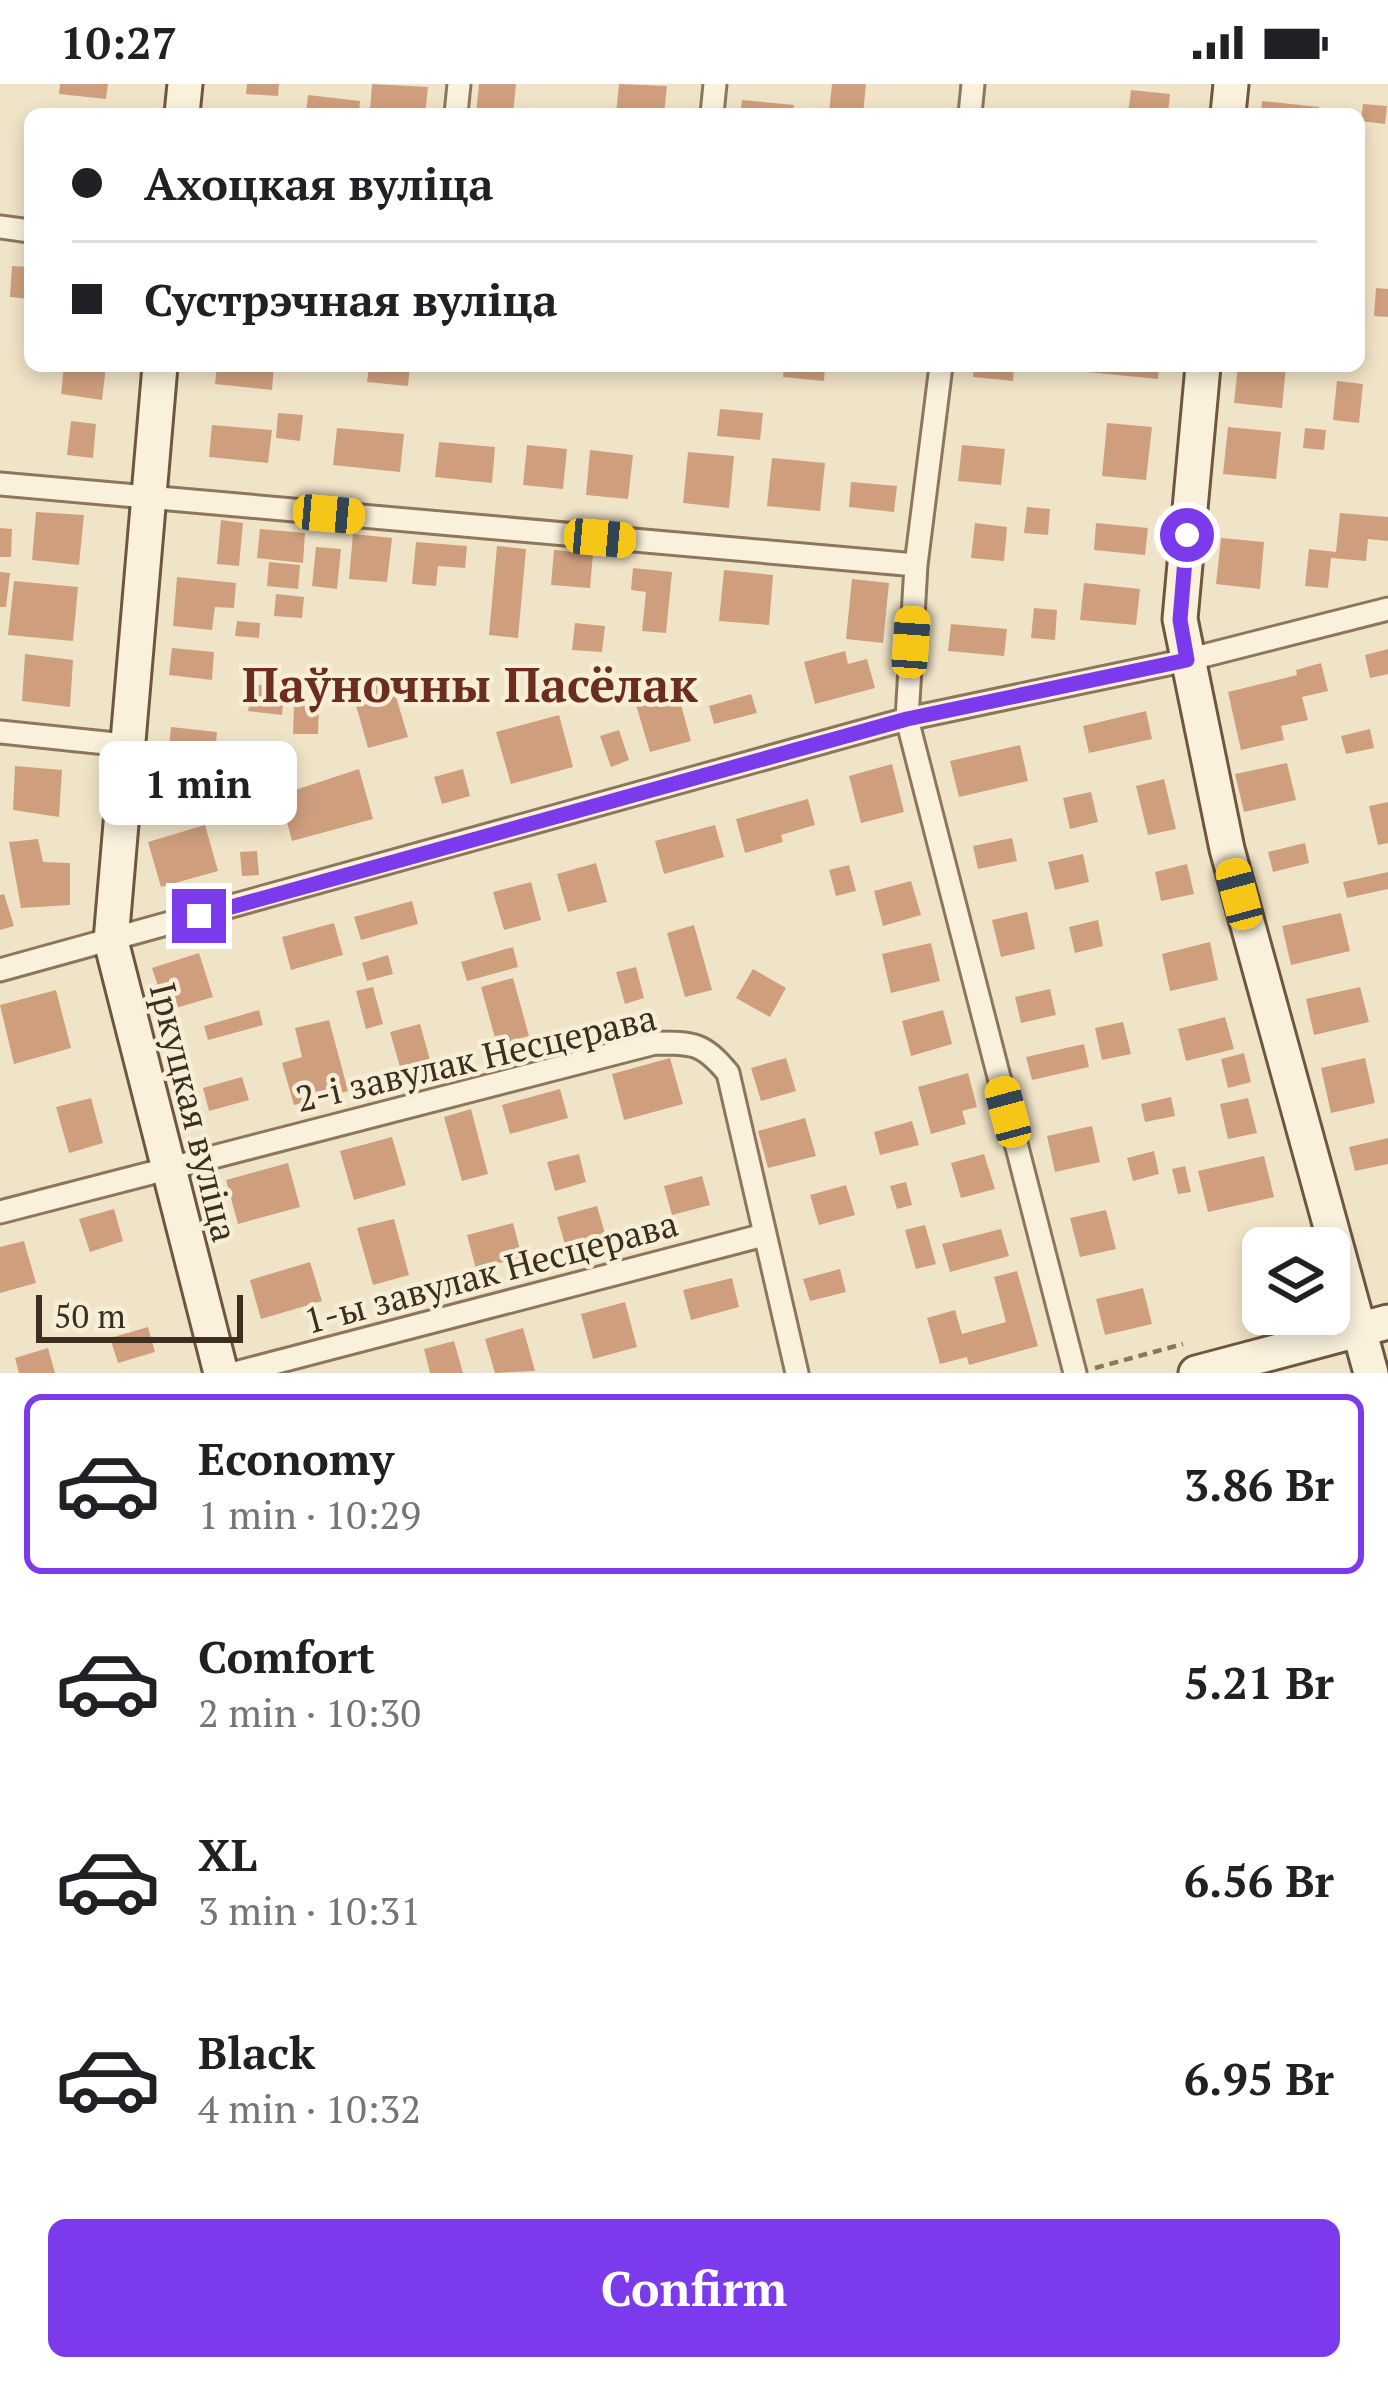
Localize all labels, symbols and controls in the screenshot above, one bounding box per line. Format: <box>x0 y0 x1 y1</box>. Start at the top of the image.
text: 10:27 <box>60 12 177 72</box>
text: Ахоцкая вуліца <box>144 153 494 213</box>
text: Сустрэчная вуліца <box>144 269 557 329</box>
car <box>292 493 366 535</box>
route start <box>1160 508 1214 562</box>
car <box>563 517 637 559</box>
car <box>891 605 931 679</box>
district label: Паўночны Пасёлак <box>242 652 698 716</box>
callout: 1 min <box>100 742 298 826</box>
text: 1 min <box>145 757 251 809</box>
car <box>1212 855 1266 933</box>
route end <box>172 889 226 943</box>
street label: Іркуцкая вуліца <box>140 977 249 1246</box>
street label: 2-і завулак Несцерава <box>291 993 661 1122</box>
car <box>981 1073 1035 1151</box>
street label: 1-ы завулак Несцерава <box>299 1199 683 1344</box>
map controls <box>1242 1227 1350 1335</box>
button: layers <box>1242 1227 1350 1335</box>
scale bar <box>36 1289 243 1342</box>
text: 50 m <box>54 1294 126 1337</box>
text: Economy <box>198 1428 394 1488</box>
icon: car <box>54 1430 162 1538</box>
text: 3.86 Br <box>1184 1454 1334 1514</box>
text: 1 min · 10:29 <box>198 1488 421 1540</box>
text: Comfort <box>198 1626 375 1686</box>
icon: car <box>54 1628 162 1736</box>
text: 5.21 Br <box>1184 1652 1334 1712</box>
text: 2 min · 10:30 <box>198 1686 421 1738</box>
text: XL <box>198 1824 257 1884</box>
icon: car <box>54 1826 162 1934</box>
text: 6.56 Br <box>1184 1850 1334 1910</box>
text: 3 min · 10:31 <box>198 1884 421 1936</box>
text: Black <box>198 2022 315 2082</box>
icon: car <box>54 2024 162 2132</box>
text: 6.95 Br <box>1184 2048 1334 2108</box>
text: 4 min · 10:32 <box>198 2082 421 2134</box>
button: Confirm <box>48 2219 1340 2357</box>

